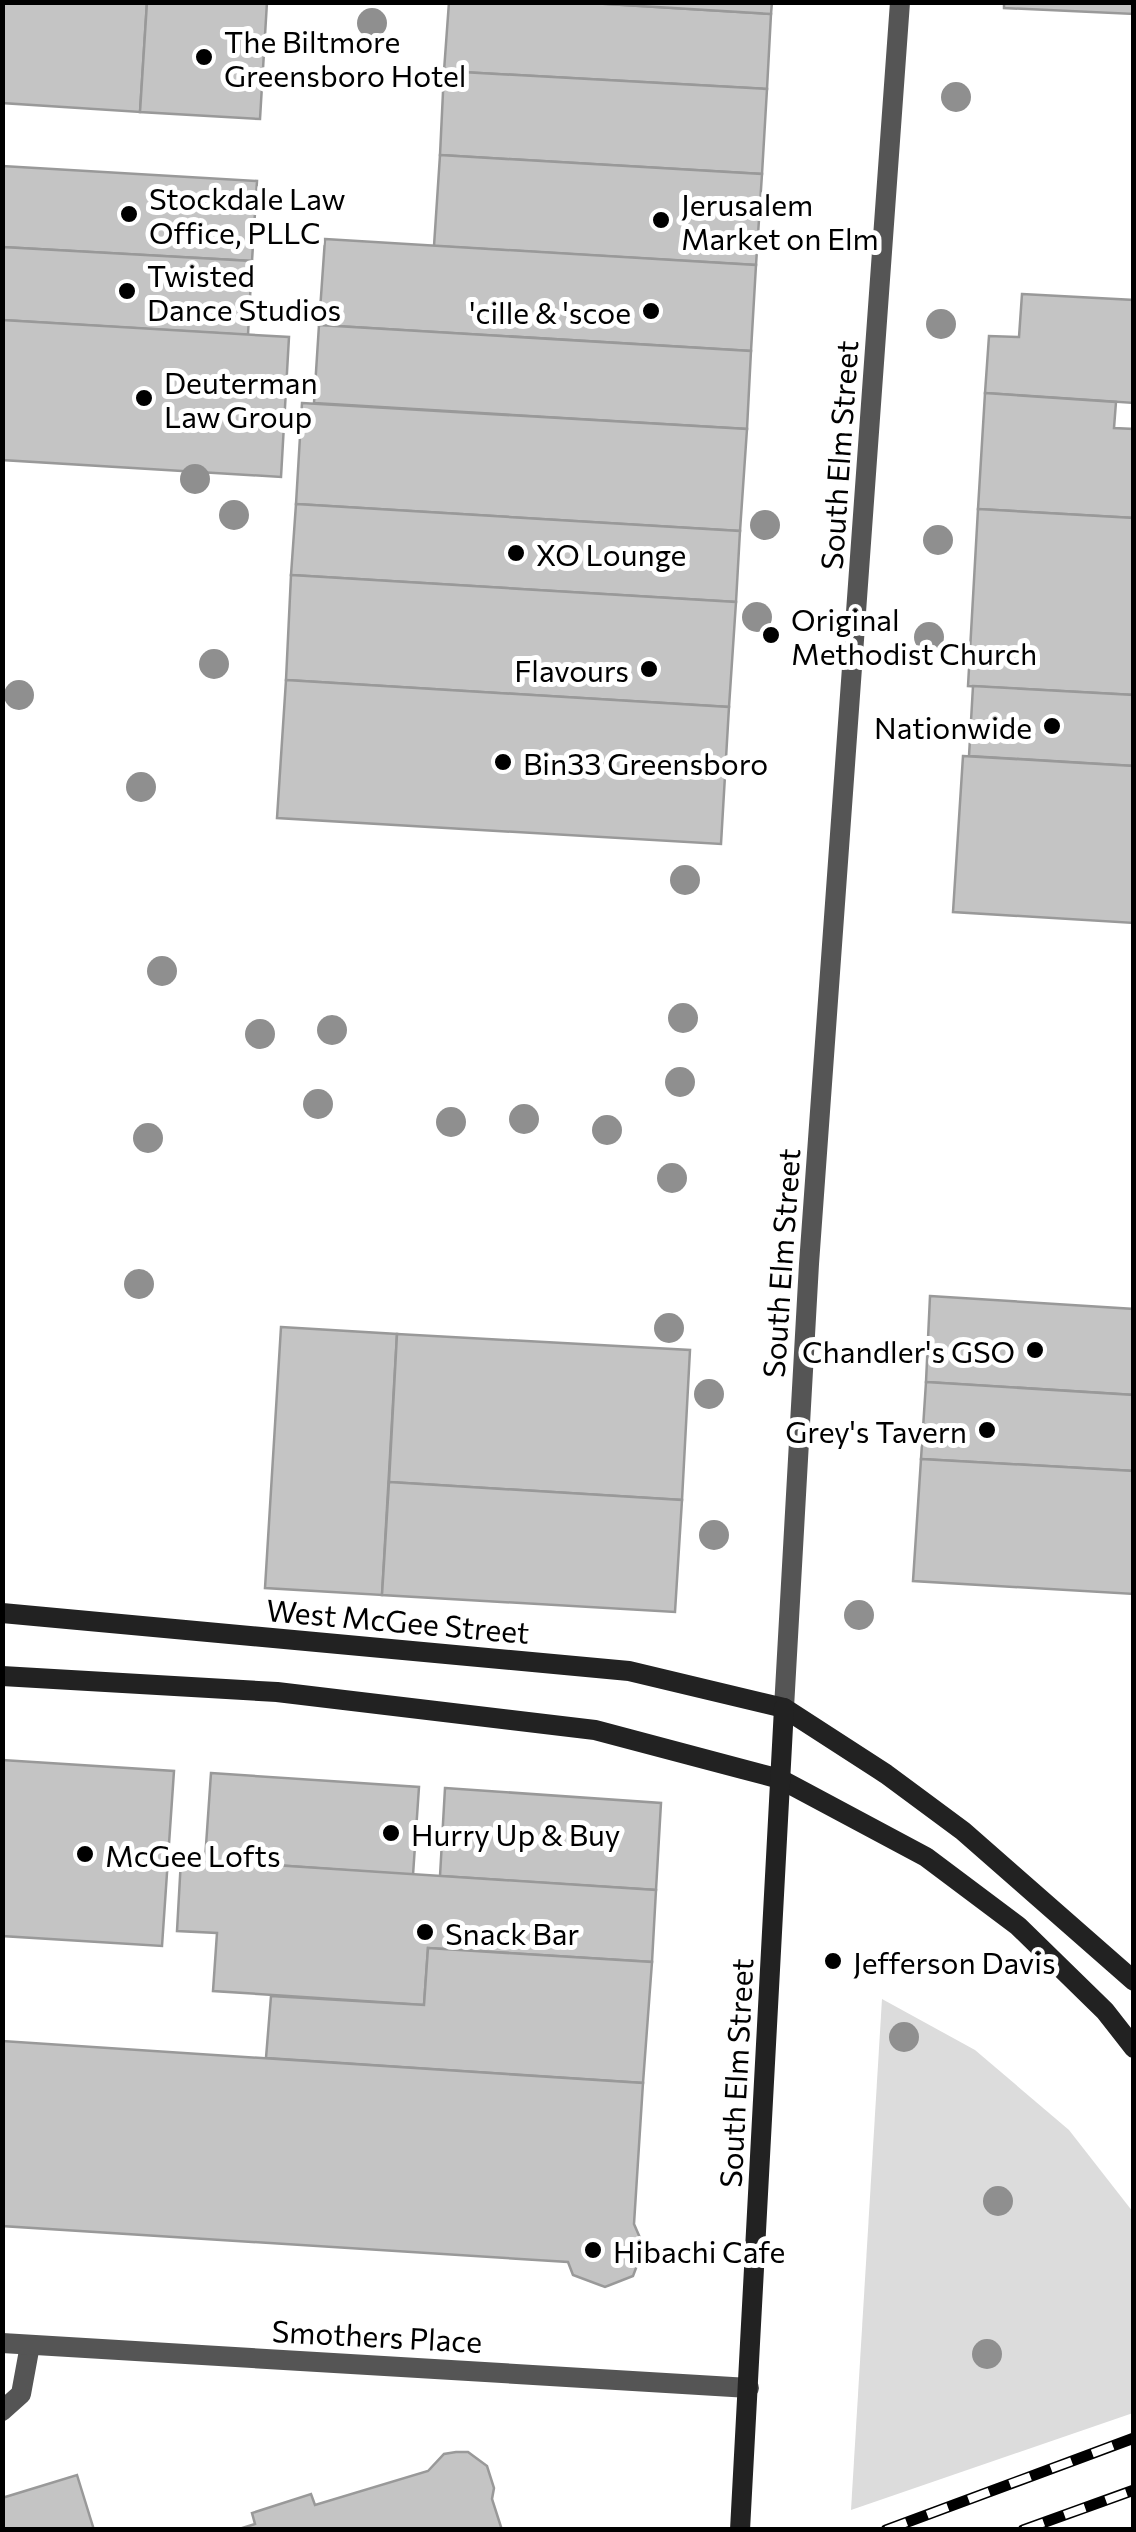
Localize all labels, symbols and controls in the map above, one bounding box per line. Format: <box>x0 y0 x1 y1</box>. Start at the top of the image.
place label: The Biltmore Greensboro Hotel <box>224 22 466 93</box>
marker: The Biltmore Greensboro Hotel <box>193 46 215 68</box>
place label: Stockdale Law Office, PLLC <box>149 179 346 250</box>
place label: Jerusalem Market on Elm <box>681 185 879 256</box>
marker: Stockdale Law Office, PLLC <box>118 203 140 225</box>
marker: Jerusalem Market on Elm <box>650 209 672 231</box>
place label: Twisted Dance Studios <box>147 256 341 327</box>
marker: Twisted Dance Studios <box>116 280 138 302</box>
place label: 'cille & 'scoe <box>470 293 631 330</box>
marker: 'cille & 'scoe <box>640 300 662 322</box>
street label: South Elm Street <box>812 339 864 571</box>
place label: Deuterman Law Group <box>164 363 318 434</box>
marker: Deuterman Law Group <box>133 387 155 409</box>
place label: XO Lounge <box>536 535 686 572</box>
marker: XO Lounge <box>505 542 527 564</box>
place label: Original Methodist Church <box>791 600 1037 671</box>
marker: Original Methodist Church <box>760 624 782 646</box>
place label: Flavours <box>514 651 629 688</box>
marker: Flavours <box>638 658 660 680</box>
place label: Nationwide <box>874 708 1032 745</box>
marker: Nationwide <box>1041 715 1063 737</box>
place label: Bin33 Greensboro <box>523 744 768 781</box>
marker: Bin33 Greensboro <box>492 751 514 773</box>
street label: South Elm Street <box>754 1147 806 1379</box>
place label: Chandler's GSO <box>802 1332 1015 1369</box>
marker: Chandler's GSO <box>1024 1339 1046 1361</box>
place label: Grey's Tavern <box>785 1412 967 1449</box>
marker: Grey's Tavern <box>976 1419 998 1441</box>
street label: West McGee Street <box>265 1590 531 1650</box>
place label: Hurry Up & Buy <box>411 1815 620 1852</box>
marker: Hurry Up & Buy <box>380 1822 402 1844</box>
place label: McGee Lofts <box>105 1836 281 1873</box>
marker: McGee Lofts <box>74 1843 96 1865</box>
place label: Snack Bar <box>445 1914 579 1951</box>
marker: Snack Bar <box>414 1921 436 1943</box>
place label: Jefferson Davis <box>853 1943 1056 1980</box>
marker: Jefferson Davis <box>822 1950 844 1972</box>
street label: South Elm Street <box>711 1957 759 2189</box>
place label: Hibachi Cafe <box>613 2232 785 2269</box>
marker: Hibachi Cafe <box>582 2239 604 2261</box>
street label: Smothers Place <box>271 2311 483 2359</box>

